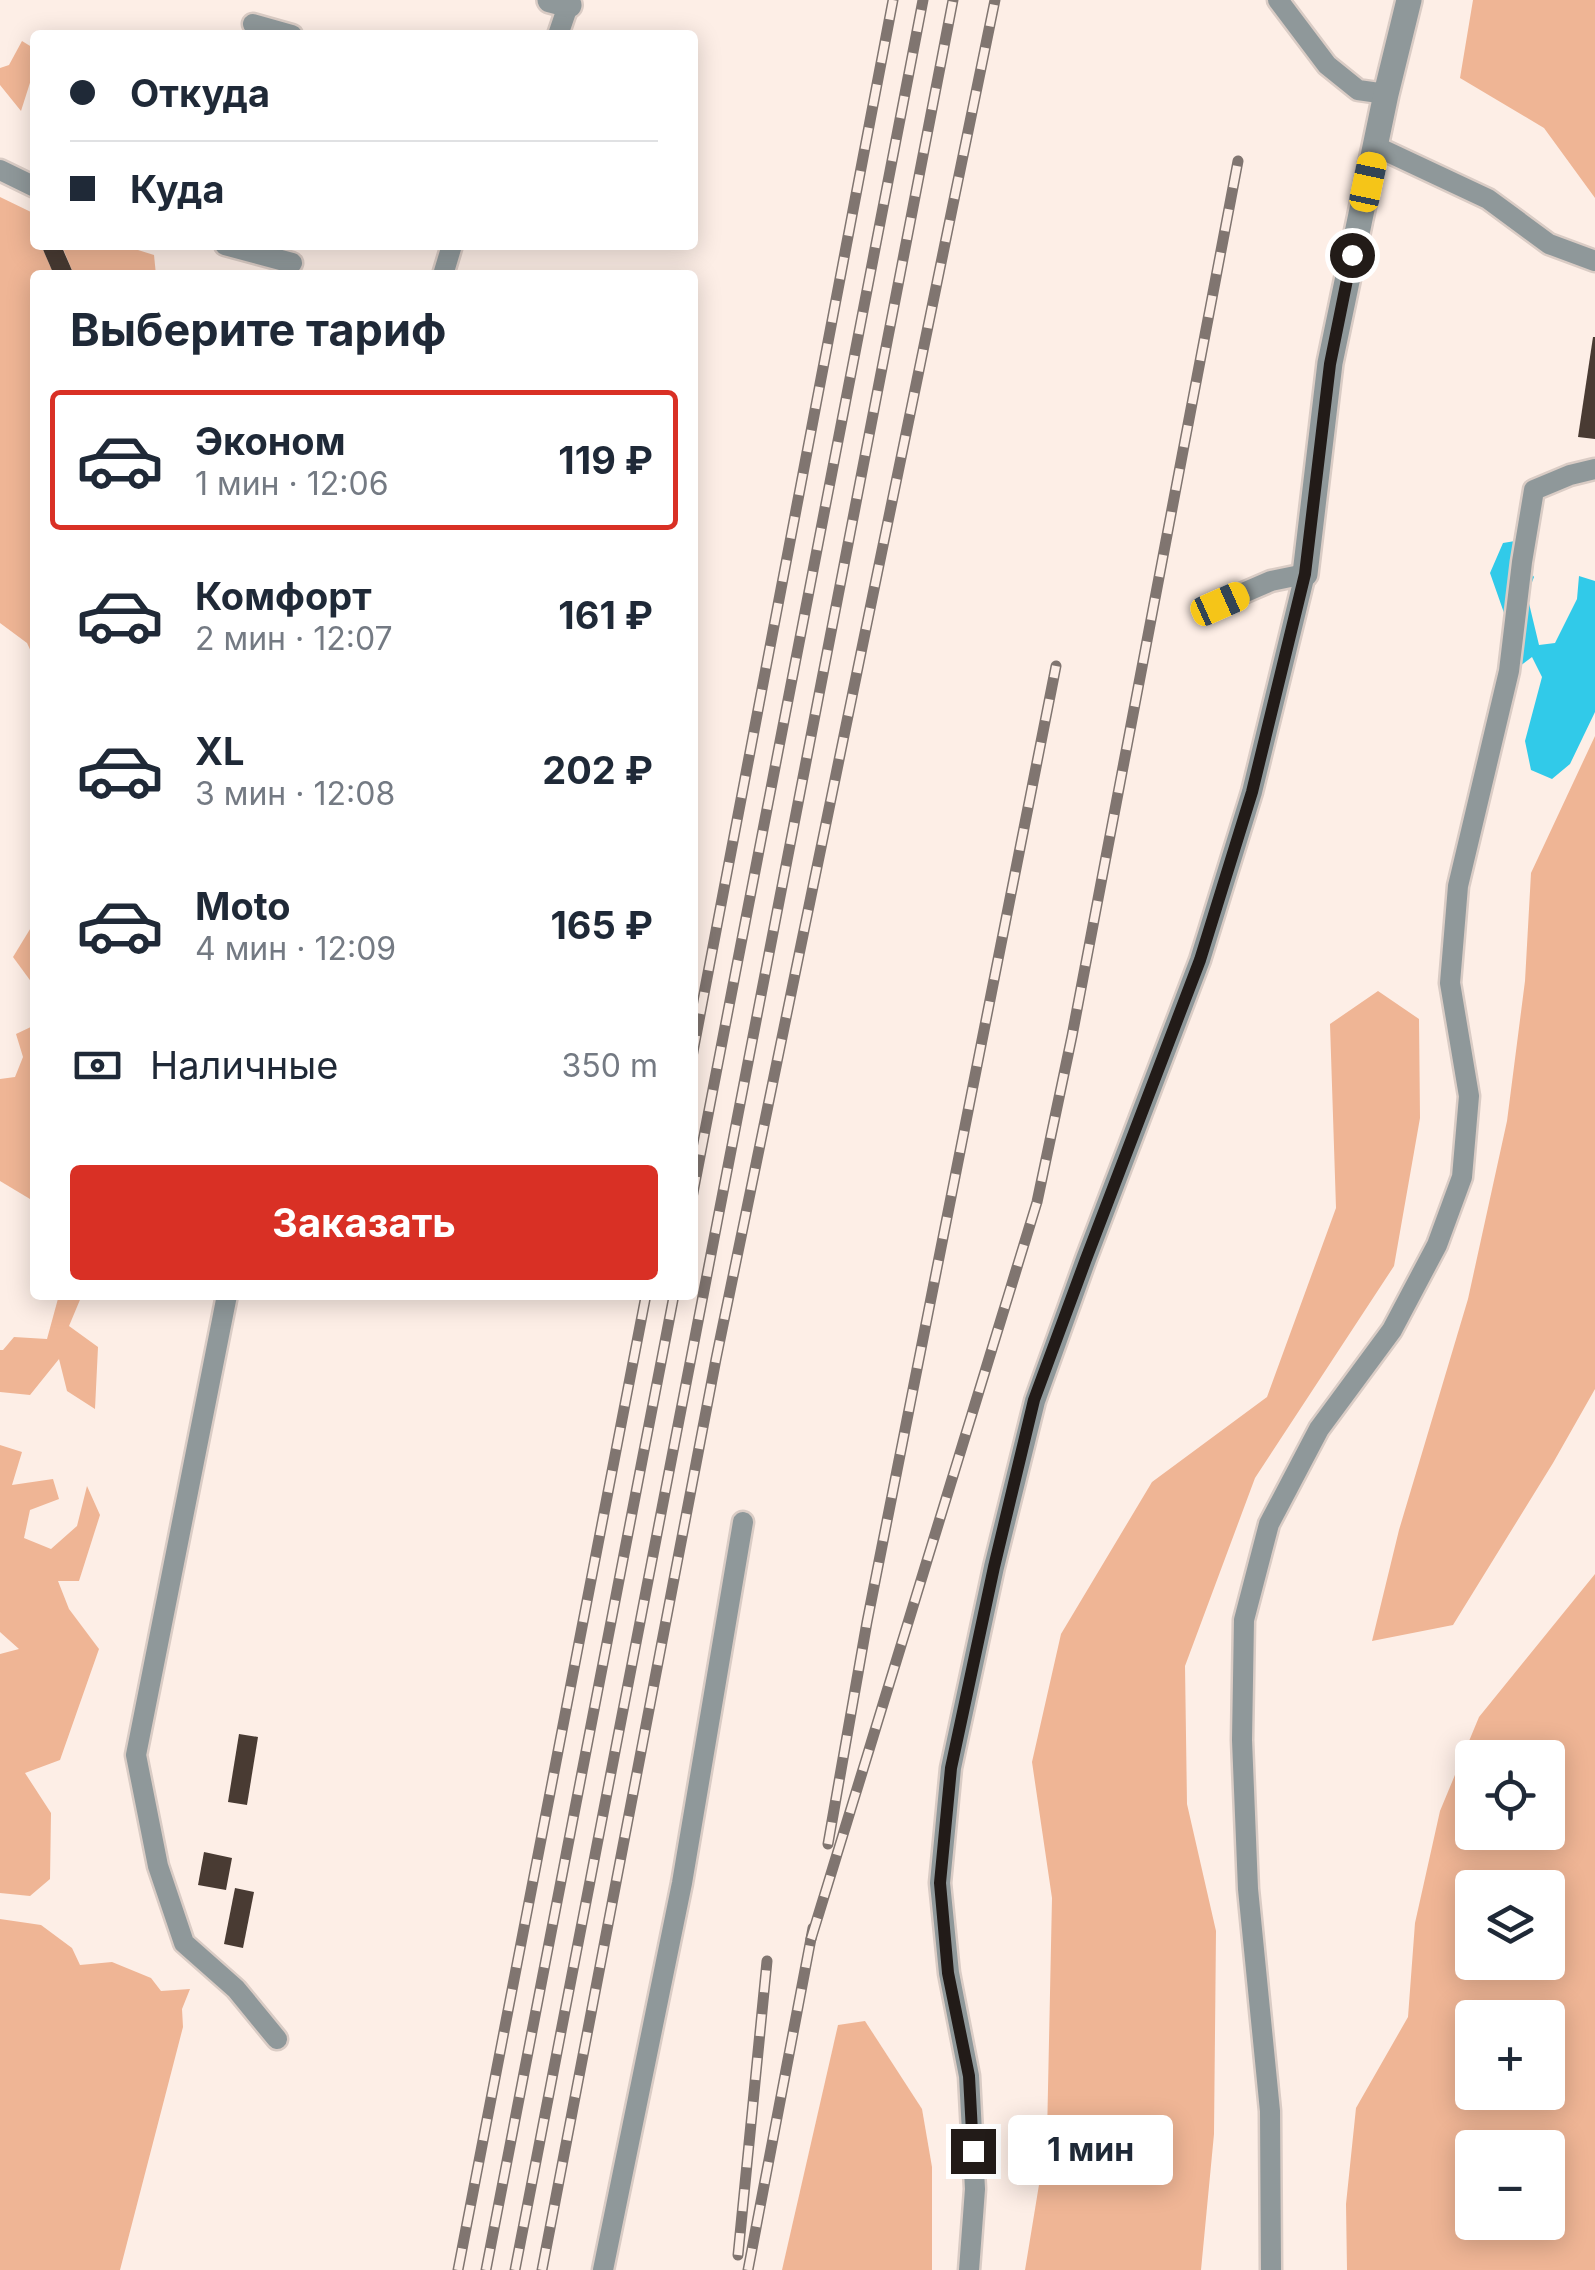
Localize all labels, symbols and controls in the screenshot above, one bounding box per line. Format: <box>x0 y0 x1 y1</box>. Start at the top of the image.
text: Откуда <box>130 70 270 116</box>
car <box>1347 150 1389 214</box>
text: Куда <box>130 166 224 212</box>
route start <box>1330 233 1375 278</box>
text: Выберите тариф <box>70 302 446 357</box>
icon: car <box>75 415 165 505</box>
text: Эконом <box>195 418 346 464</box>
text: 119 ₽ <box>558 437 653 483</box>
text: 1 мин · 12:06 <box>195 464 389 503</box>
icon: car <box>75 570 165 660</box>
text: Комфорт <box>195 573 372 619</box>
car <box>1186 578 1254 630</box>
text: 161 ₽ <box>558 592 653 638</box>
text: 2 мин · 12:07 <box>195 619 393 658</box>
icon: car <box>75 725 165 815</box>
text: XL <box>195 728 245 774</box>
text: 202 ₽ <box>542 747 653 793</box>
text: 3 мин · 12:08 <box>195 774 395 813</box>
icon: car <box>75 880 165 970</box>
text: Moto <box>195 883 291 929</box>
text: 165 ₽ <box>550 902 653 948</box>
text: 4 мин · 12:09 <box>195 929 396 968</box>
icon: cash <box>70 1038 125 1093</box>
text: Наличные <box>150 1042 338 1088</box>
text: 350 m <box>562 1046 658 1085</box>
button: Заказать <box>70 1165 658 1280</box>
map controls <box>1455 1740 1565 2240</box>
button: locate <box>1455 1740 1565 1850</box>
button: layers <box>1455 1870 1565 1980</box>
button: + <box>1455 2000 1565 2110</box>
callout: 1 мин <box>1008 2116 1173 2186</box>
route end <box>951 2129 996 2174</box>
text: 1 мин <box>1047 2130 1134 2169</box>
button: − <box>1455 2130 1565 2240</box>

